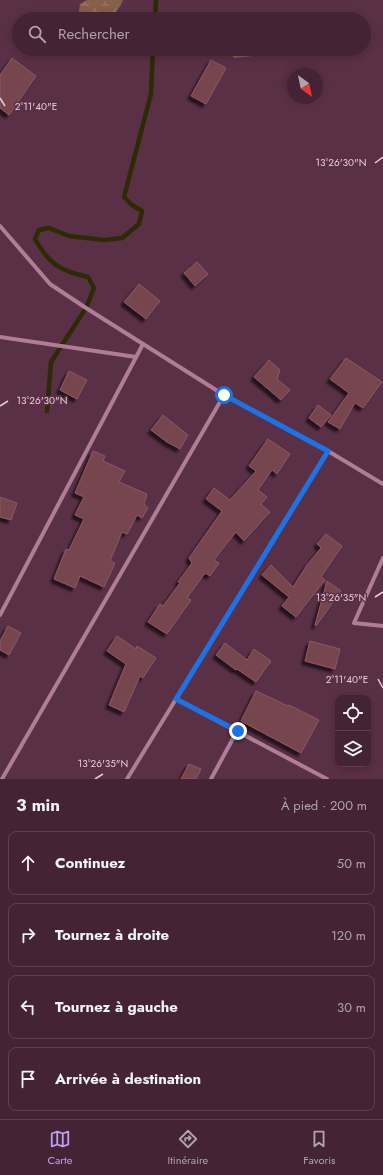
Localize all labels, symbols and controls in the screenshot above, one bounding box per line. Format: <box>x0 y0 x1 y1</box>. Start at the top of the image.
search box <box>12 12 371 56</box>
icon: search <box>26 23 48 45</box>
text: Rechercher <box>58 23 130 45</box>
north arrow <box>287 68 323 104</box>
text: 2°11'40"E <box>15 99 57 114</box>
text: 13°26'30"N <box>316 155 366 170</box>
route start <box>215 386 233 404</box>
text: 13°26'30"N <box>17 393 67 408</box>
text: 13°26'35"N <box>316 590 366 605</box>
text: 2°11'40"E <box>326 672 368 687</box>
map controls <box>335 695 371 767</box>
button: locate <box>335 695 371 731</box>
route end <box>229 722 247 740</box>
button: layers <box>335 731 371 767</box>
text: 13°26'35"N <box>78 756 128 771</box>
text: 3 min <box>16 793 60 817</box>
text: À pied · 200 m <box>281 796 367 815</box>
icon: ahead <box>17 852 39 874</box>
text: Continuez <box>55 852 125 874</box>
text: 50 m <box>337 854 366 873</box>
icon: right <box>17 924 39 946</box>
text: Tournez à droite <box>55 924 169 946</box>
text: 120 m <box>331 926 366 945</box>
icon: left <box>17 996 39 1018</box>
text: Tournez à gauche <box>55 996 178 1018</box>
text: 30 m <box>337 998 366 1017</box>
icon: arrive <box>17 1068 39 1090</box>
text: Arrivée à destination <box>55 1068 201 1090</box>
tab: Carte <box>48 1128 72 1168</box>
tab: Itinéraire <box>167 1128 208 1168</box>
tab: Favoris <box>303 1128 335 1168</box>

